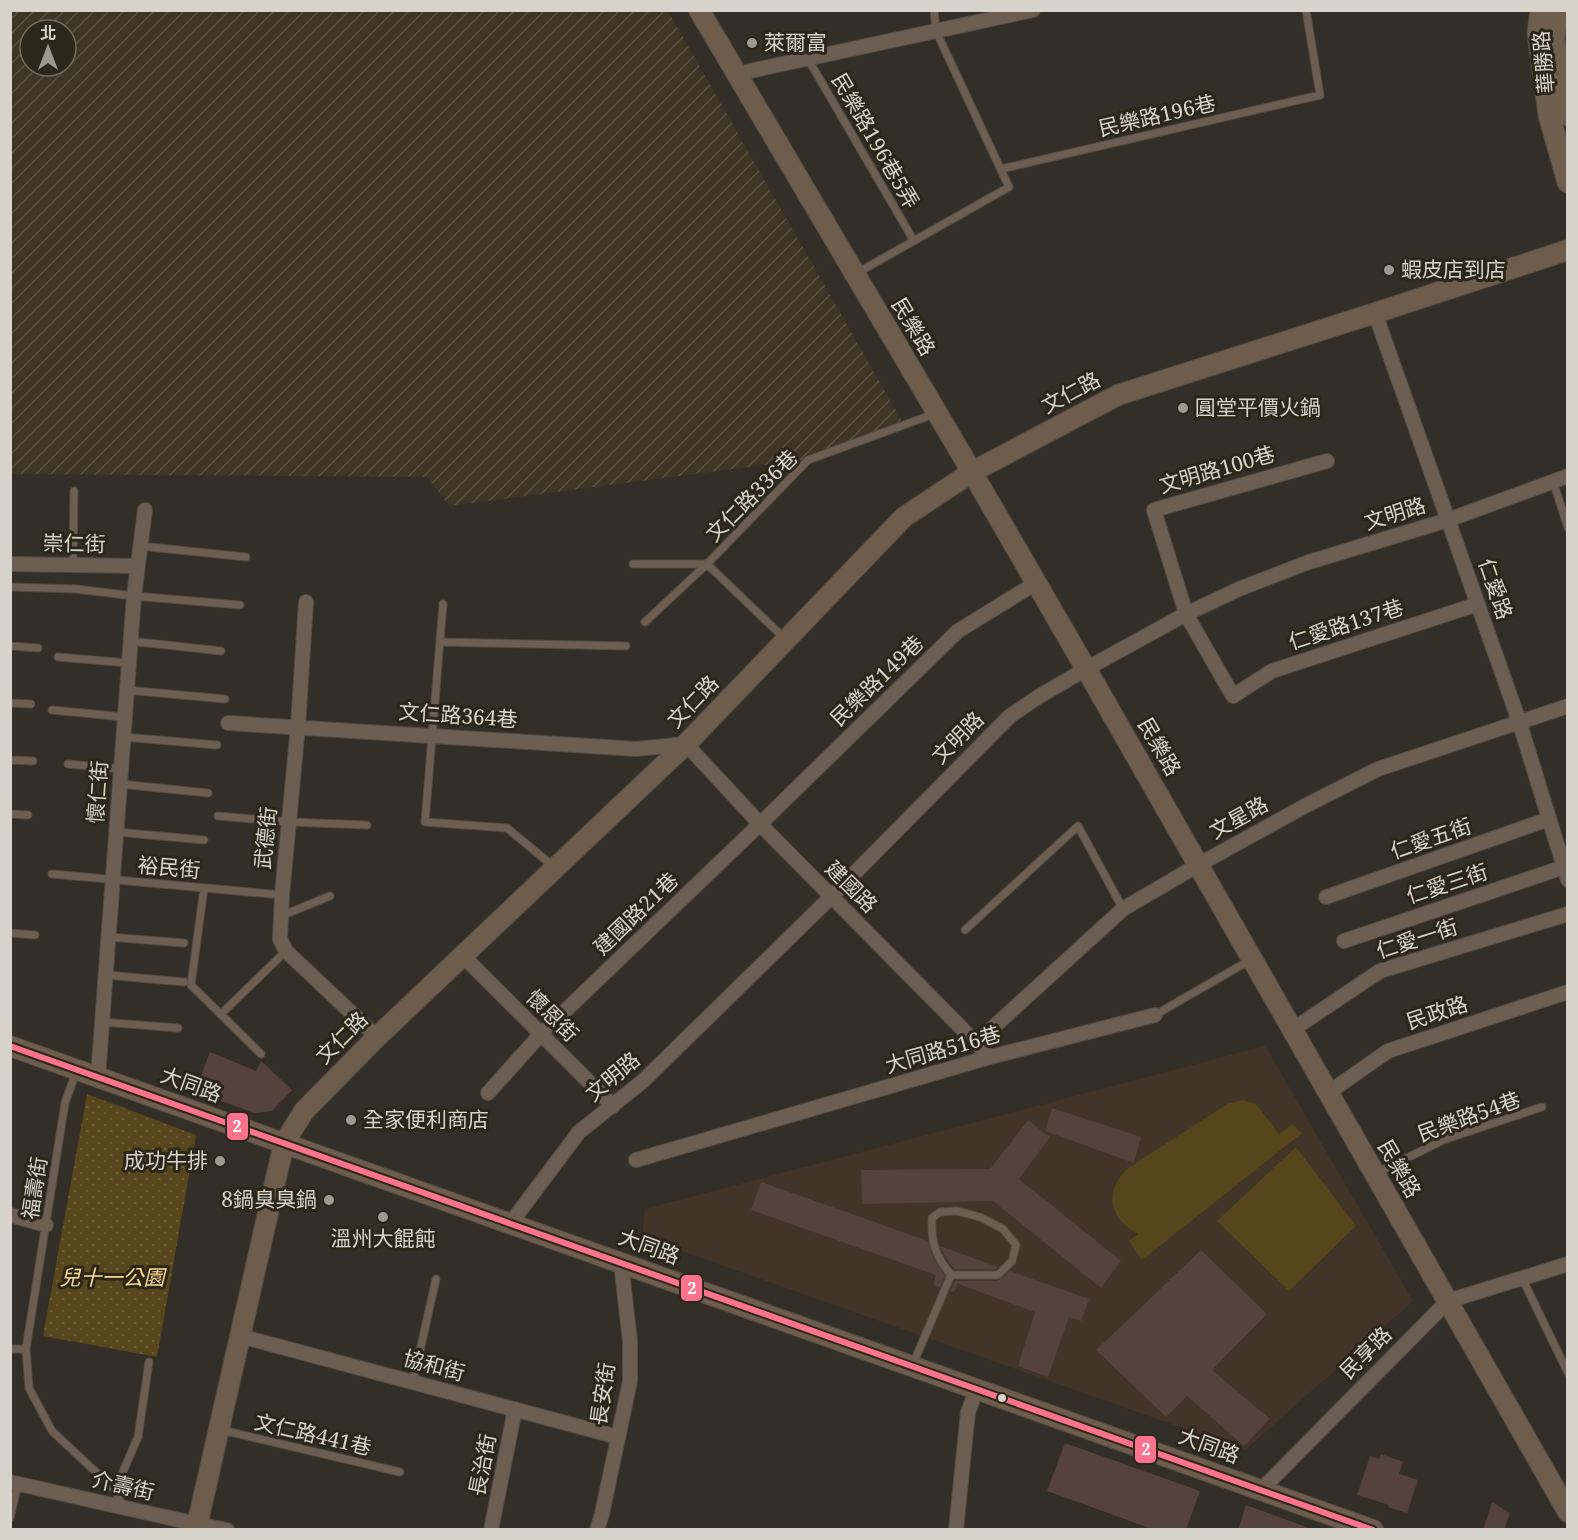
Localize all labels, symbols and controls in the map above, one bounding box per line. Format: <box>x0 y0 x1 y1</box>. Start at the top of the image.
north arrow <box>18 18 78 78</box>
text: 北 <box>40 22 56 44</box>
place label: 萊爾富 <box>764 28 827 56</box>
street label: 華勝路 <box>1526 29 1560 95</box>
marker: 萊爾富 <box>745 36 759 50</box>
street label: 民樂路196巷5弄 <box>826 68 926 213</box>
street label: 民樂路196巷 <box>1096 88 1218 142</box>
place label: 蝦皮店到店 <box>1401 255 1506 283</box>
marker: 蝦皮店到店 <box>1382 263 1396 277</box>
street label: 民樂路 <box>886 292 942 361</box>
street label: 文仁路 <box>1036 365 1105 419</box>
place label: 圓堂平價火鍋 <box>1195 393 1321 421</box>
marker: 圓堂平價火鍋 <box>1176 401 1190 415</box>
street label: 文明路100巷 <box>1156 439 1278 499</box>
street label: 文仁路336巷 <box>699 443 803 547</box>
street label: 文明路 <box>1360 490 1429 536</box>
street label: 崇仁街 <box>42 528 106 558</box>
street label: 仁愛路 <box>1472 554 1519 623</box>
street label: 仁愛路137巷 <box>1285 592 1407 656</box>
street label: 民樂路149巷 <box>824 629 929 732</box>
street label: 文仁路 <box>660 669 724 734</box>
street label: 文仁路364巷 <box>398 697 519 733</box>
street label: 文明路 <box>925 705 989 769</box>
street label: 民樂路 <box>1132 712 1188 781</box>
street label: 懷仁街 <box>81 760 113 824</box>
street label: 文星路 <box>1204 790 1273 845</box>
street label: 武德街 <box>248 805 282 871</box>
street label: 仁愛五街 <box>1386 811 1475 865</box>
street label: 裕民街 <box>136 850 202 884</box>
street label: 建國路 <box>820 854 884 918</box>
street label: 仁愛三街 <box>1402 857 1491 909</box>
street label: 建國路21巷 <box>587 866 684 961</box>
street label: 仁愛一街 <box>1372 912 1461 964</box>
street label: 懷恩街 <box>521 983 585 1047</box>
street label: 民政路 <box>1402 989 1471 1035</box>
street label: 文仁路 <box>309 1005 373 1069</box>
street label: 大同路516巷 <box>882 1019 1004 1079</box>
street label: 文明路 <box>579 1045 645 1107</box>
street label: 大同路 <box>157 1060 226 1108</box>
street label: 民樂路54巷 <box>1413 1085 1524 1148</box>
place label: 全家便利商店 <box>363 1105 489 1133</box>
line badge: 2 <box>226 1112 249 1141</box>
marker: 全家便利商店 <box>344 1113 358 1127</box>
text: 2 <box>232 1115 242 1137</box>
street label: 民樂路 <box>1372 1134 1428 1203</box>
place label: 成功牛排 <box>124 1146 208 1174</box>
marker: 成功牛排 <box>213 1154 227 1168</box>
street label: 福壽街 <box>15 1155 53 1221</box>
place label: 8鍋臭臭鍋 <box>221 1185 317 1213</box>
marker: 8鍋臭臭鍋 <box>322 1193 336 1207</box>
marker: 溫州大餛飩 <box>376 1210 390 1224</box>
street label: 大同路 <box>615 1222 684 1270</box>
place label: 溫州大餛飩 <box>331 1224 436 1252</box>
park label: 兒十一公園 <box>60 1263 167 1291</box>
line badge: 2 <box>680 1274 703 1302</box>
text: 2 <box>687 1277 697 1299</box>
street label: 民享路 <box>1333 1320 1397 1384</box>
street label: 協和街 <box>400 1343 468 1387</box>
street label: 長安街 <box>584 1361 620 1427</box>
unlabelled marker <box>996 1392 1008 1404</box>
street label: 文仁路441巷 <box>252 1407 374 1461</box>
street label: 大同路 <box>1175 1421 1244 1469</box>
street label: 長治街 <box>462 1431 502 1498</box>
line badge: 2 <box>1134 1435 1157 1464</box>
text: 2 <box>1141 1438 1151 1460</box>
street label: 介壽街 <box>89 1464 157 1506</box>

